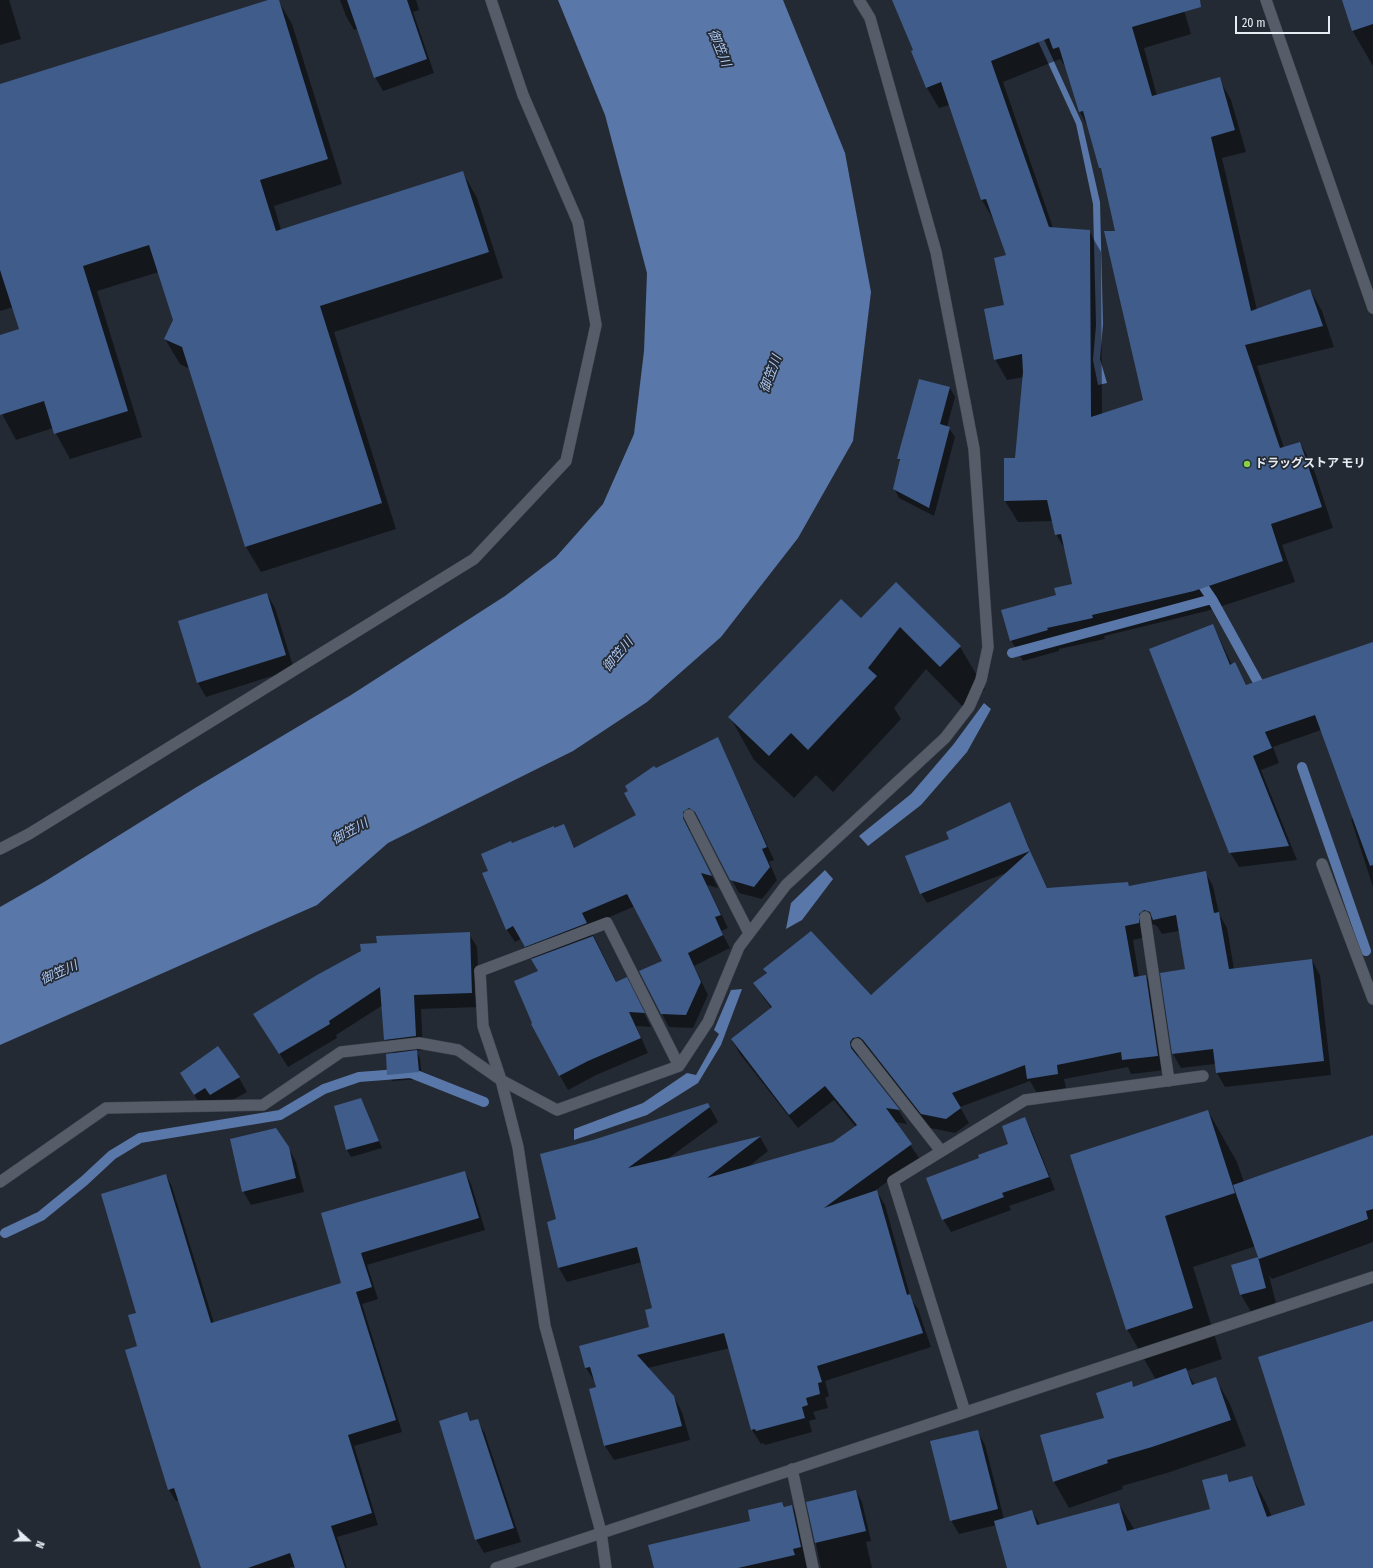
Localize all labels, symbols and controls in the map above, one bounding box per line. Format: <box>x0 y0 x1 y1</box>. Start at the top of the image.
scale bar <box>1237 8 1332 34</box>
text: 20 m <box>1242 16 1266 30</box>
water label: 御笠川 <box>704 27 734 69</box>
water label: 御笠川 <box>757 353 785 395</box>
place label: ドラッグストア モリ <box>1255 457 1365 471</box>
marker: ドラッグストア モリ <box>1242 459 1252 469</box>
water label: 御笠川 <box>599 635 637 675</box>
water label: 御笠川 <box>329 816 371 848</box>
water label: 御笠川 <box>38 958 80 988</box>
north arrow <box>8 1520 48 1560</box>
text: N <box>32 1539 47 1550</box>

